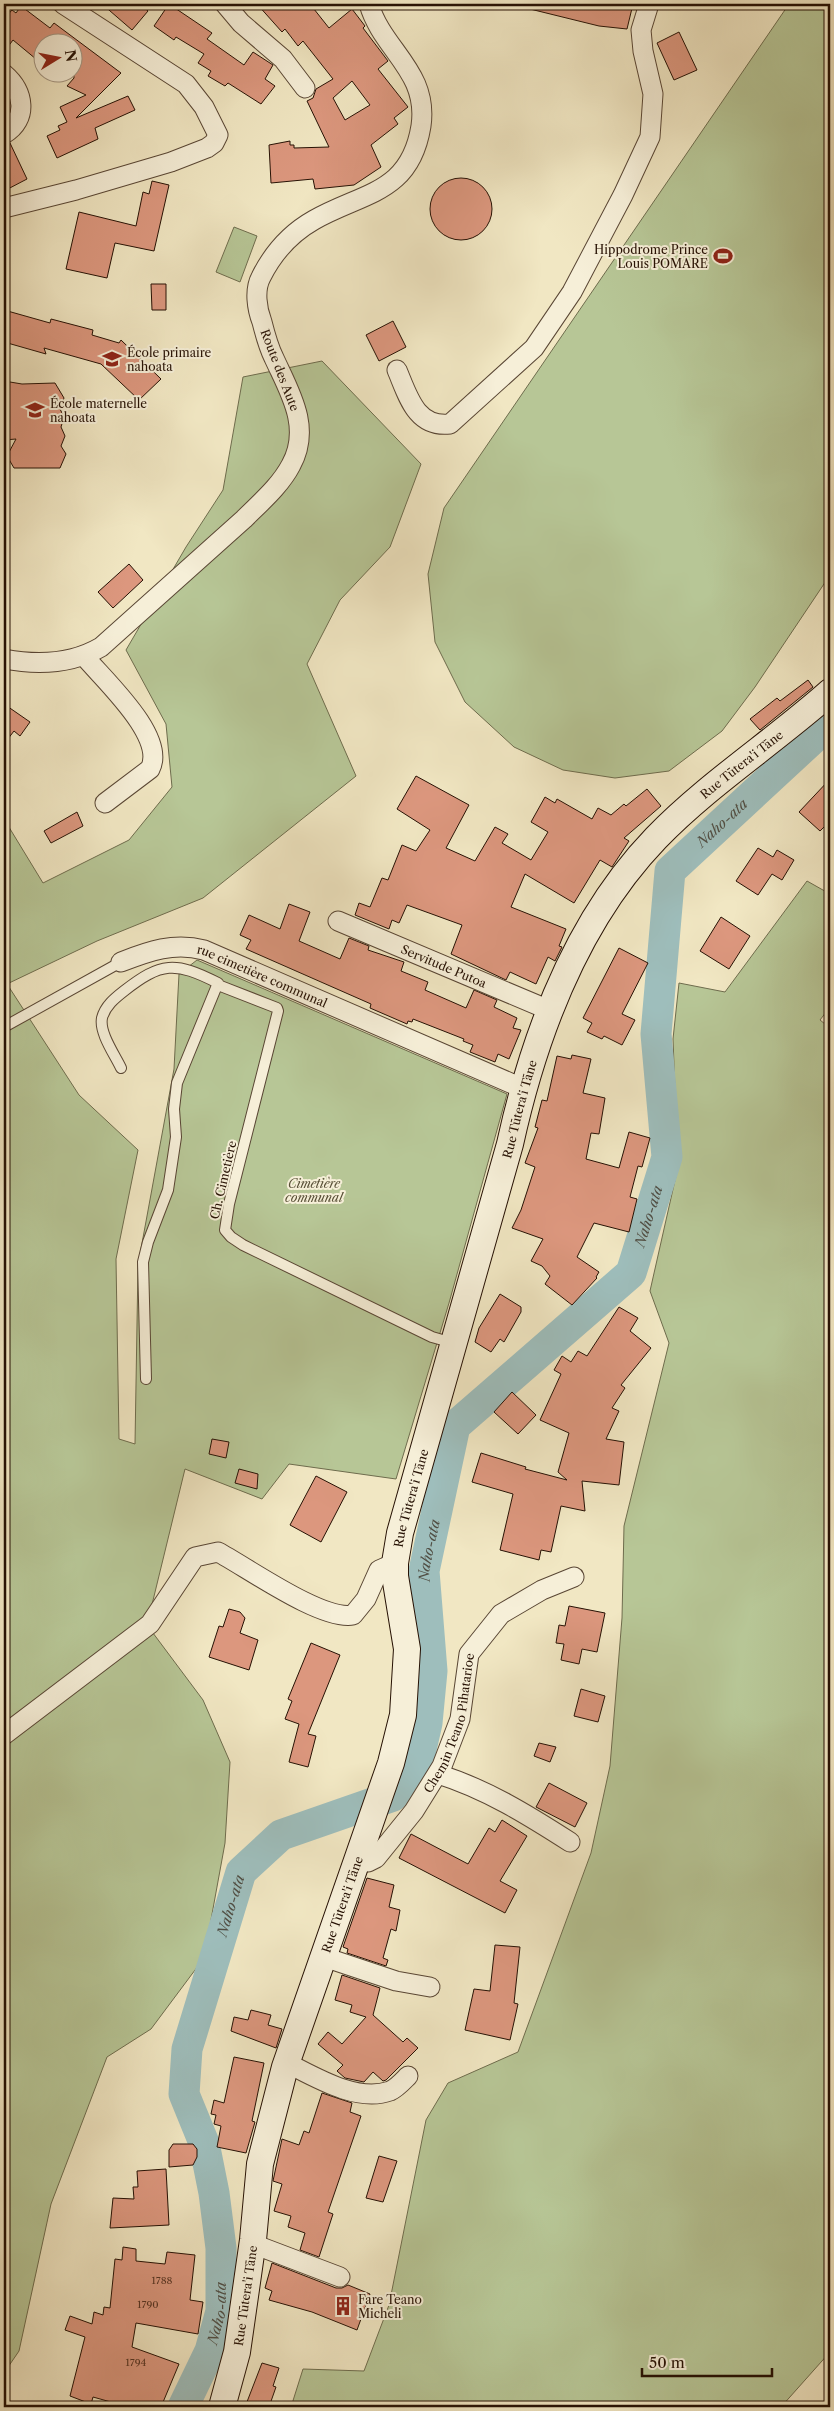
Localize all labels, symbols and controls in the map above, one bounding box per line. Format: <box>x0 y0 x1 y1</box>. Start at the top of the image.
north arrow <box>32 32 82 82</box>
text: N <box>61 48 81 63</box>
place label: Hippodrome Prince Louis POMARE <box>594 242 708 271</box>
sports icon: Hippodrome Prince Louis POMARE <box>712 245 734 267</box>
street label: Route des Aute <box>257 327 303 413</box>
place label: École primaire nahoata <box>127 344 212 374</box>
school or university icon: École primaire nahoata <box>101 348 123 370</box>
place label: École maternelle nahoata <box>50 395 147 425</box>
school or university icon: École maternelle nahoata <box>24 399 46 421</box>
street label: Rue Tūtera'i Tāne <box>697 727 786 802</box>
water label: Naho-ata <box>692 794 752 852</box>
street label: rue cimetière communal <box>196 941 330 1010</box>
street label: Servitude Putoa <box>399 941 490 991</box>
street label: Rue Tūtera'i Tāne <box>499 1058 540 1160</box>
street label: Ch. Cimetière <box>207 1139 239 1221</box>
park label: Cimetière communal <box>285 1176 344 1205</box>
water label: Naho-ata <box>630 1183 667 1250</box>
street label: Rue Tūtera'i Tāne <box>390 1447 431 1548</box>
water label: Naho-ata <box>415 1517 444 1584</box>
street label: Chemin Teano Pihatarioe <box>420 1652 477 1795</box>
street label: Rue Tūtera'i Tāne <box>318 1854 366 1955</box>
water label: Naho-ata <box>213 1872 249 1940</box>
street label: Rue Tūtera'i Tāne <box>230 2244 260 2347</box>
house number: 1788 <box>152 2274 173 2287</box>
water label: Naho-ata <box>203 2281 230 2348</box>
place label: Fare Teano Micheli <box>358 2292 422 2321</box>
building icon: Fare Teano Micheli <box>332 2295 354 2317</box>
house number: 1790 <box>137 2298 159 2311</box>
scale bar <box>642 2346 772 2378</box>
text: 50 m <box>649 2353 685 2372</box>
house number: 1794 <box>126 2356 147 2369</box>

